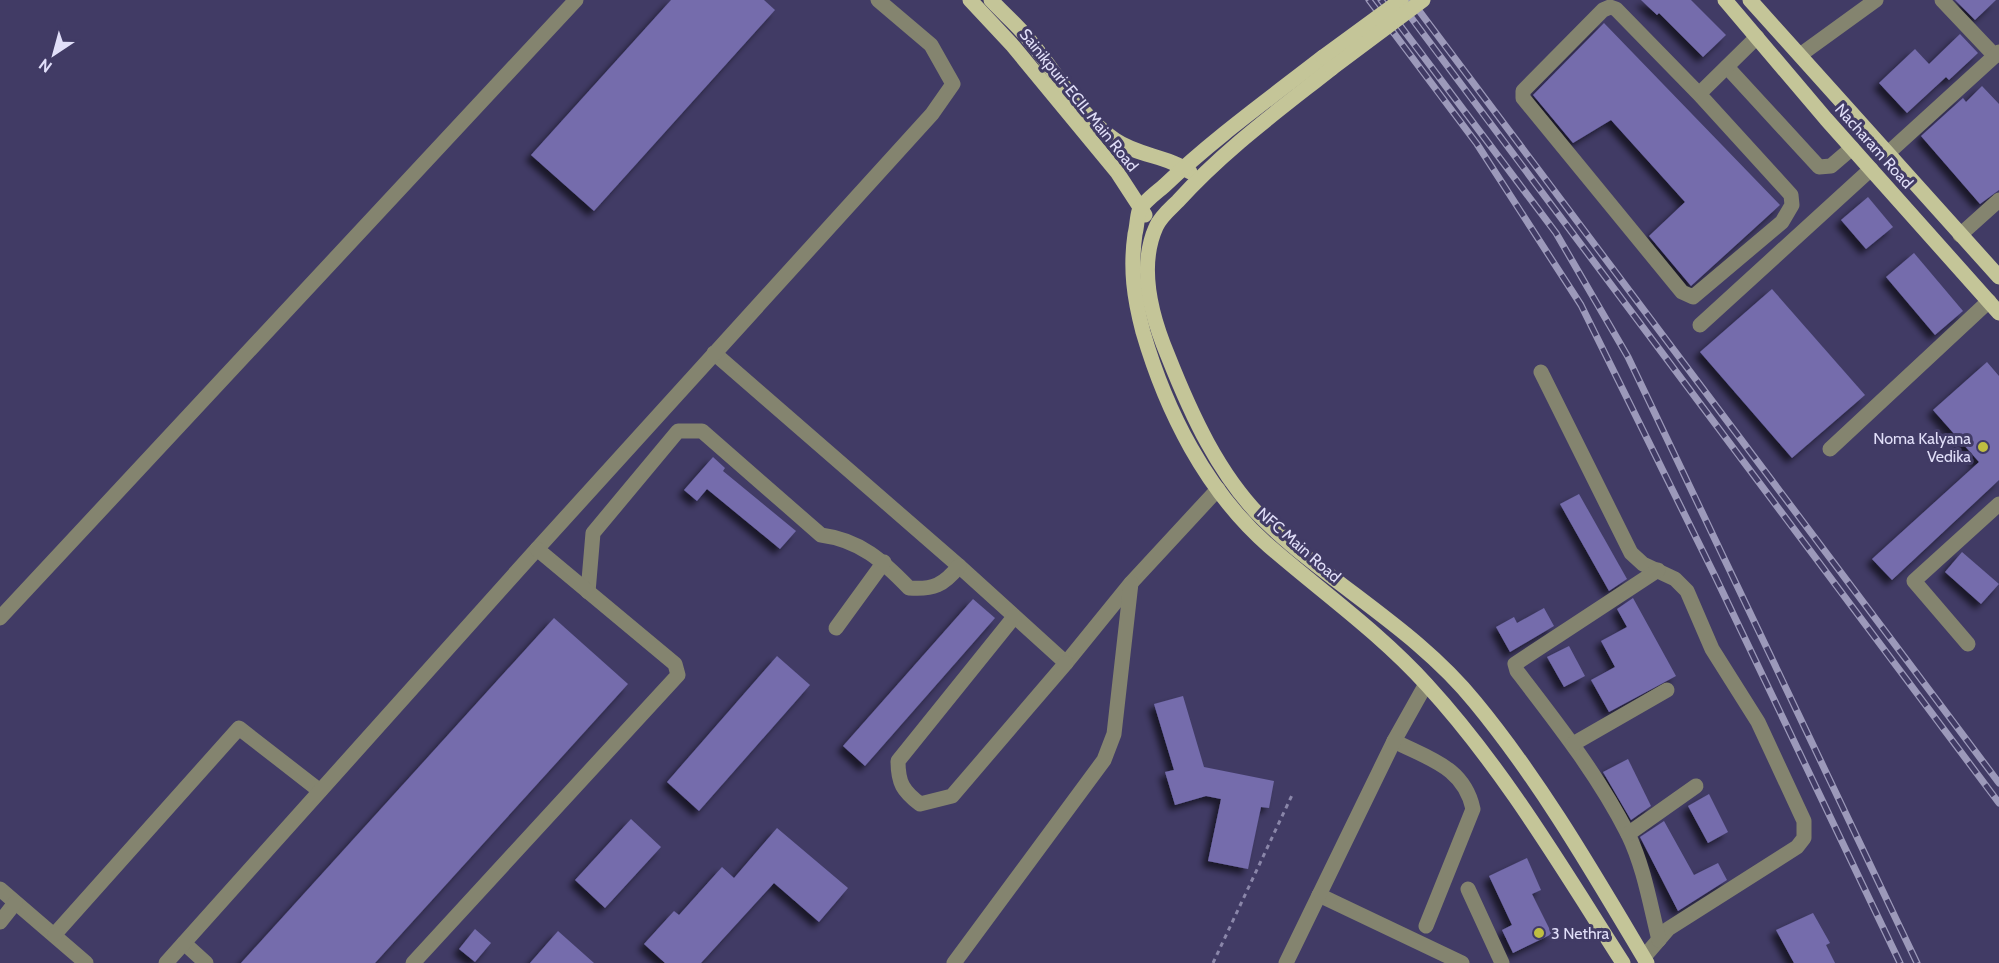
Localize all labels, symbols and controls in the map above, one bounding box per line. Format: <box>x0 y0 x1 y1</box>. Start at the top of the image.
north arrow <box>24 24 84 84</box>
street label: Sainikpuri-ECIL Main Road <box>1016 25 1142 175</box>
text: N <box>35 55 56 77</box>
street label: Nacharam Road <box>1831 100 1917 192</box>
place label: Noma Kalyana Vedika <box>1873 429 1971 466</box>
marker: Noma Kalyana Vedika <box>1976 440 1990 454</box>
street label: NFC Main Road <box>1253 504 1345 586</box>
place label: 3 Nethra <box>1551 924 1609 943</box>
marker: 3 Nethra <box>1532 926 1546 940</box>

